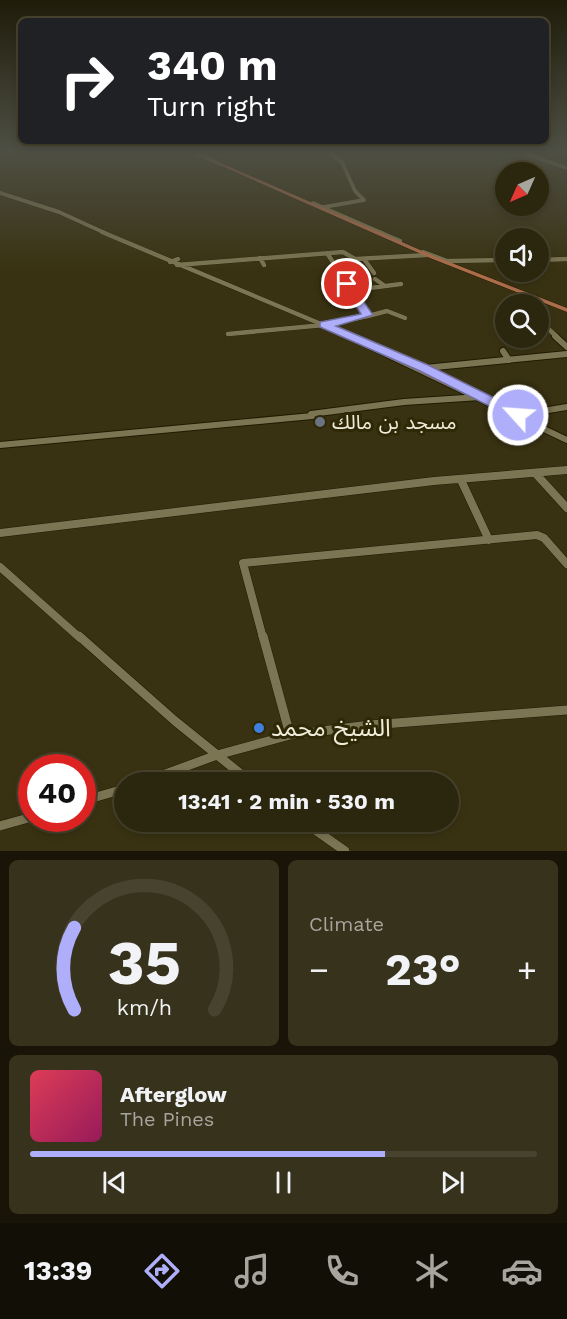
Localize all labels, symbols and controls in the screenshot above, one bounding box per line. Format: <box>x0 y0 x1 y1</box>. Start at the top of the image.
text: 340 m <box>147 41 278 90</box>
icon: right <box>48 42 126 120</box>
text: Turn right <box>147 91 276 123</box>
north arrow <box>495 162 549 216</box>
map controls <box>495 162 549 348</box>
button: sound <box>495 228 549 282</box>
pin <box>321 258 372 309</box>
icon: arrive <box>330 267 363 300</box>
button: search <box>495 294 549 348</box>
position arrow <box>486 383 550 447</box>
place label: مسجد بن مالك <box>332 410 456 434</box>
marker: مسجد بن مالك <box>313 415 327 429</box>
place label: الشيخ محمد <box>271 714 391 745</box>
marker: الشيخ محمد <box>252 721 266 735</box>
speed limit sign: 40 <box>18 754 96 832</box>
text: 13:41 · 2 min · 530 m <box>178 789 395 814</box>
text: Climate <box>309 912 384 936</box>
text: 35 <box>107 926 181 999</box>
text: 23° <box>385 943 461 996</box>
text: − <box>309 950 329 989</box>
text: + <box>517 950 537 989</box>
text: km/h <box>116 995 172 1020</box>
text: Afterglow <box>120 1082 227 1107</box>
text: The Pines <box>120 1107 214 1131</box>
icon: previous <box>98 1166 131 1199</box>
icon: pause <box>267 1166 300 1199</box>
icon: next <box>436 1166 469 1199</box>
icon: directions <box>141 1250 183 1292</box>
icon: music <box>231 1250 273 1292</box>
icon: phone <box>321 1250 363 1292</box>
icon: climate <box>411 1250 453 1292</box>
icon: car <box>501 1250 543 1292</box>
text: 13:39 <box>24 1255 92 1287</box>

